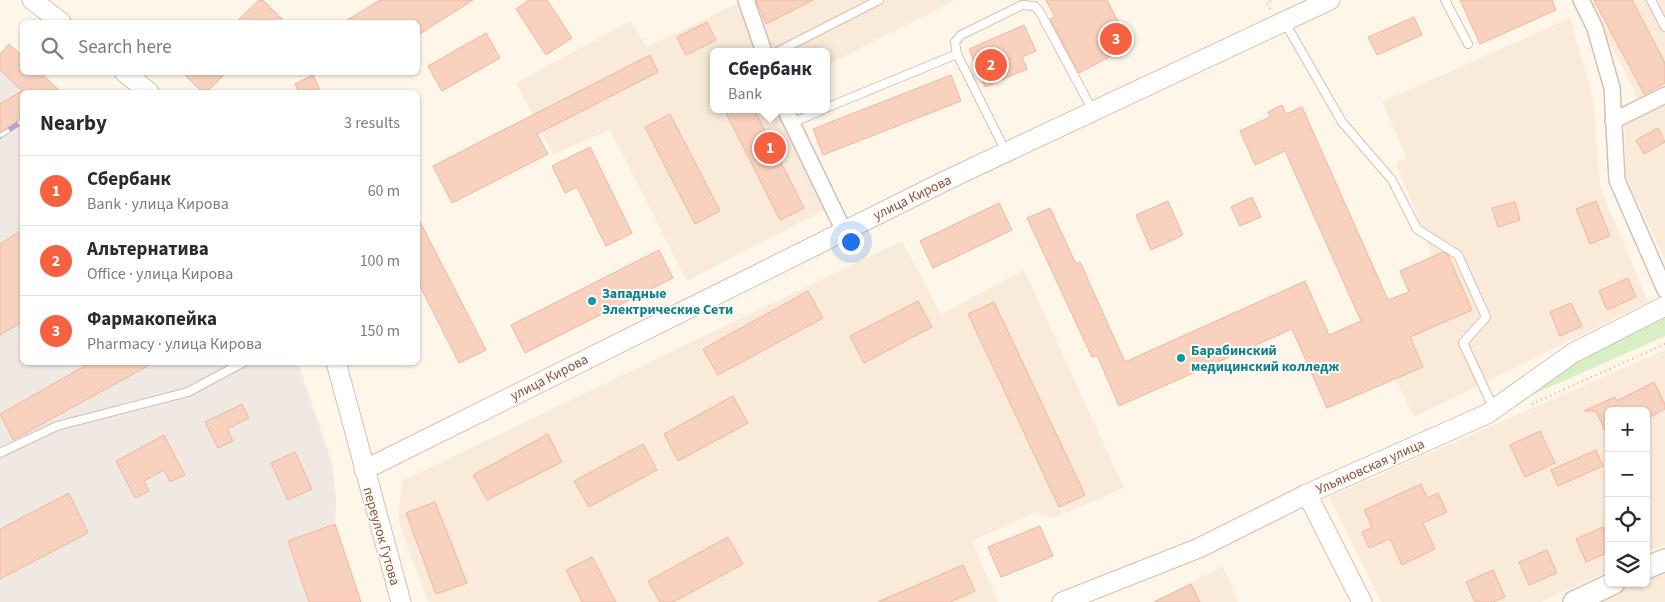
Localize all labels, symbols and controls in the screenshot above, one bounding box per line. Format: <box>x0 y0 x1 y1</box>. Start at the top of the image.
search box <box>20 20 420 75</box>
pin: 3 <box>1100 20 1132 58</box>
icon: search <box>38 34 66 62</box>
text: Search here <box>78 34 172 61</box>
pin: 2 <box>975 46 1007 84</box>
popup <box>710 48 830 113</box>
text: Сбербанк <box>728 56 812 83</box>
text: Bank <box>728 83 762 105</box>
text: Nearby <box>40 108 107 138</box>
text: 3 results <box>344 112 400 134</box>
pin: 1 <box>754 129 786 167</box>
text: Сбербанк <box>87 166 171 193</box>
street label: улица Кирова <box>870 170 955 226</box>
text: 1 <box>52 180 60 202</box>
text: 60 m <box>368 180 400 202</box>
text: Bank · улица Кирова <box>87 193 229 215</box>
your location <box>838 229 864 255</box>
text: Альтернатива <box>87 236 209 263</box>
text: 2 <box>52 250 60 272</box>
text: 100 m <box>360 250 400 272</box>
text: Office · улица Кирова <box>87 263 233 285</box>
place label: Западные Электрические Сети <box>602 284 733 320</box>
marker: Западные Электрические Сети <box>586 295 598 307</box>
text: Фармакопейка <box>87 306 217 333</box>
text: 3 <box>52 320 60 342</box>
text: 150 m <box>360 320 400 342</box>
text: Pharmacy · улица Кирова <box>87 333 262 355</box>
place label: Барабинский медицинский колледж <box>1191 341 1339 377</box>
street label: улица Кирова <box>507 350 592 406</box>
marker: Барабинский медицинский колледж <box>1175 352 1187 364</box>
map controls <box>1605 407 1650 587</box>
button: + <box>1605 407 1650 452</box>
street label: Ульяновская улица <box>1313 434 1428 500</box>
button: − <box>1605 452 1650 497</box>
street label: переулок Гутова <box>357 485 405 588</box>
button: locate <box>1605 497 1650 542</box>
button: layers <box>1605 542 1650 587</box>

